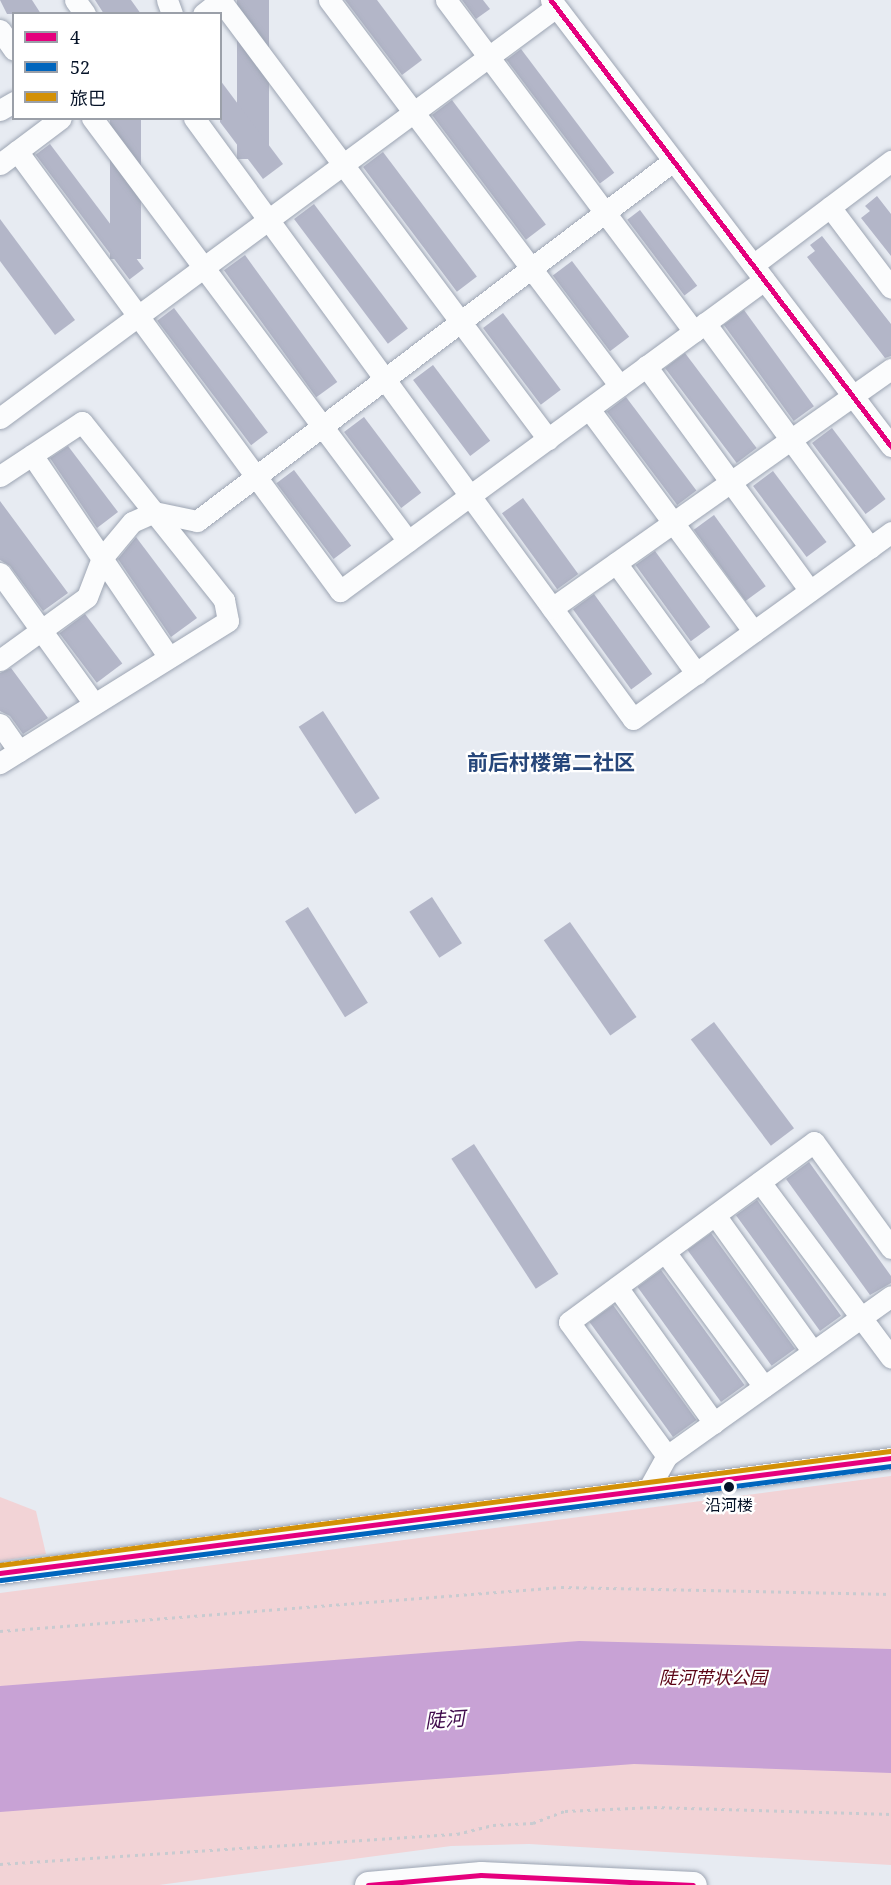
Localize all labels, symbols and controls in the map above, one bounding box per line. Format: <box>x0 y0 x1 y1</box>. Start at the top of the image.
legend <box>12 12 222 120</box>
text: 4 <box>70 25 80 49</box>
text: 52 <box>70 55 90 79</box>
text: 旅巴 <box>70 86 106 110</box>
district label: 前后村楼第二社区 <box>467 749 635 775</box>
marker: 沿河楼 <box>723 1481 735 1493</box>
place label: 沿河楼 <box>705 1495 753 1515</box>
park label: 陡河带状公园 <box>659 1666 767 1688</box>
water label: 陡河 <box>424 1706 466 1732</box>

